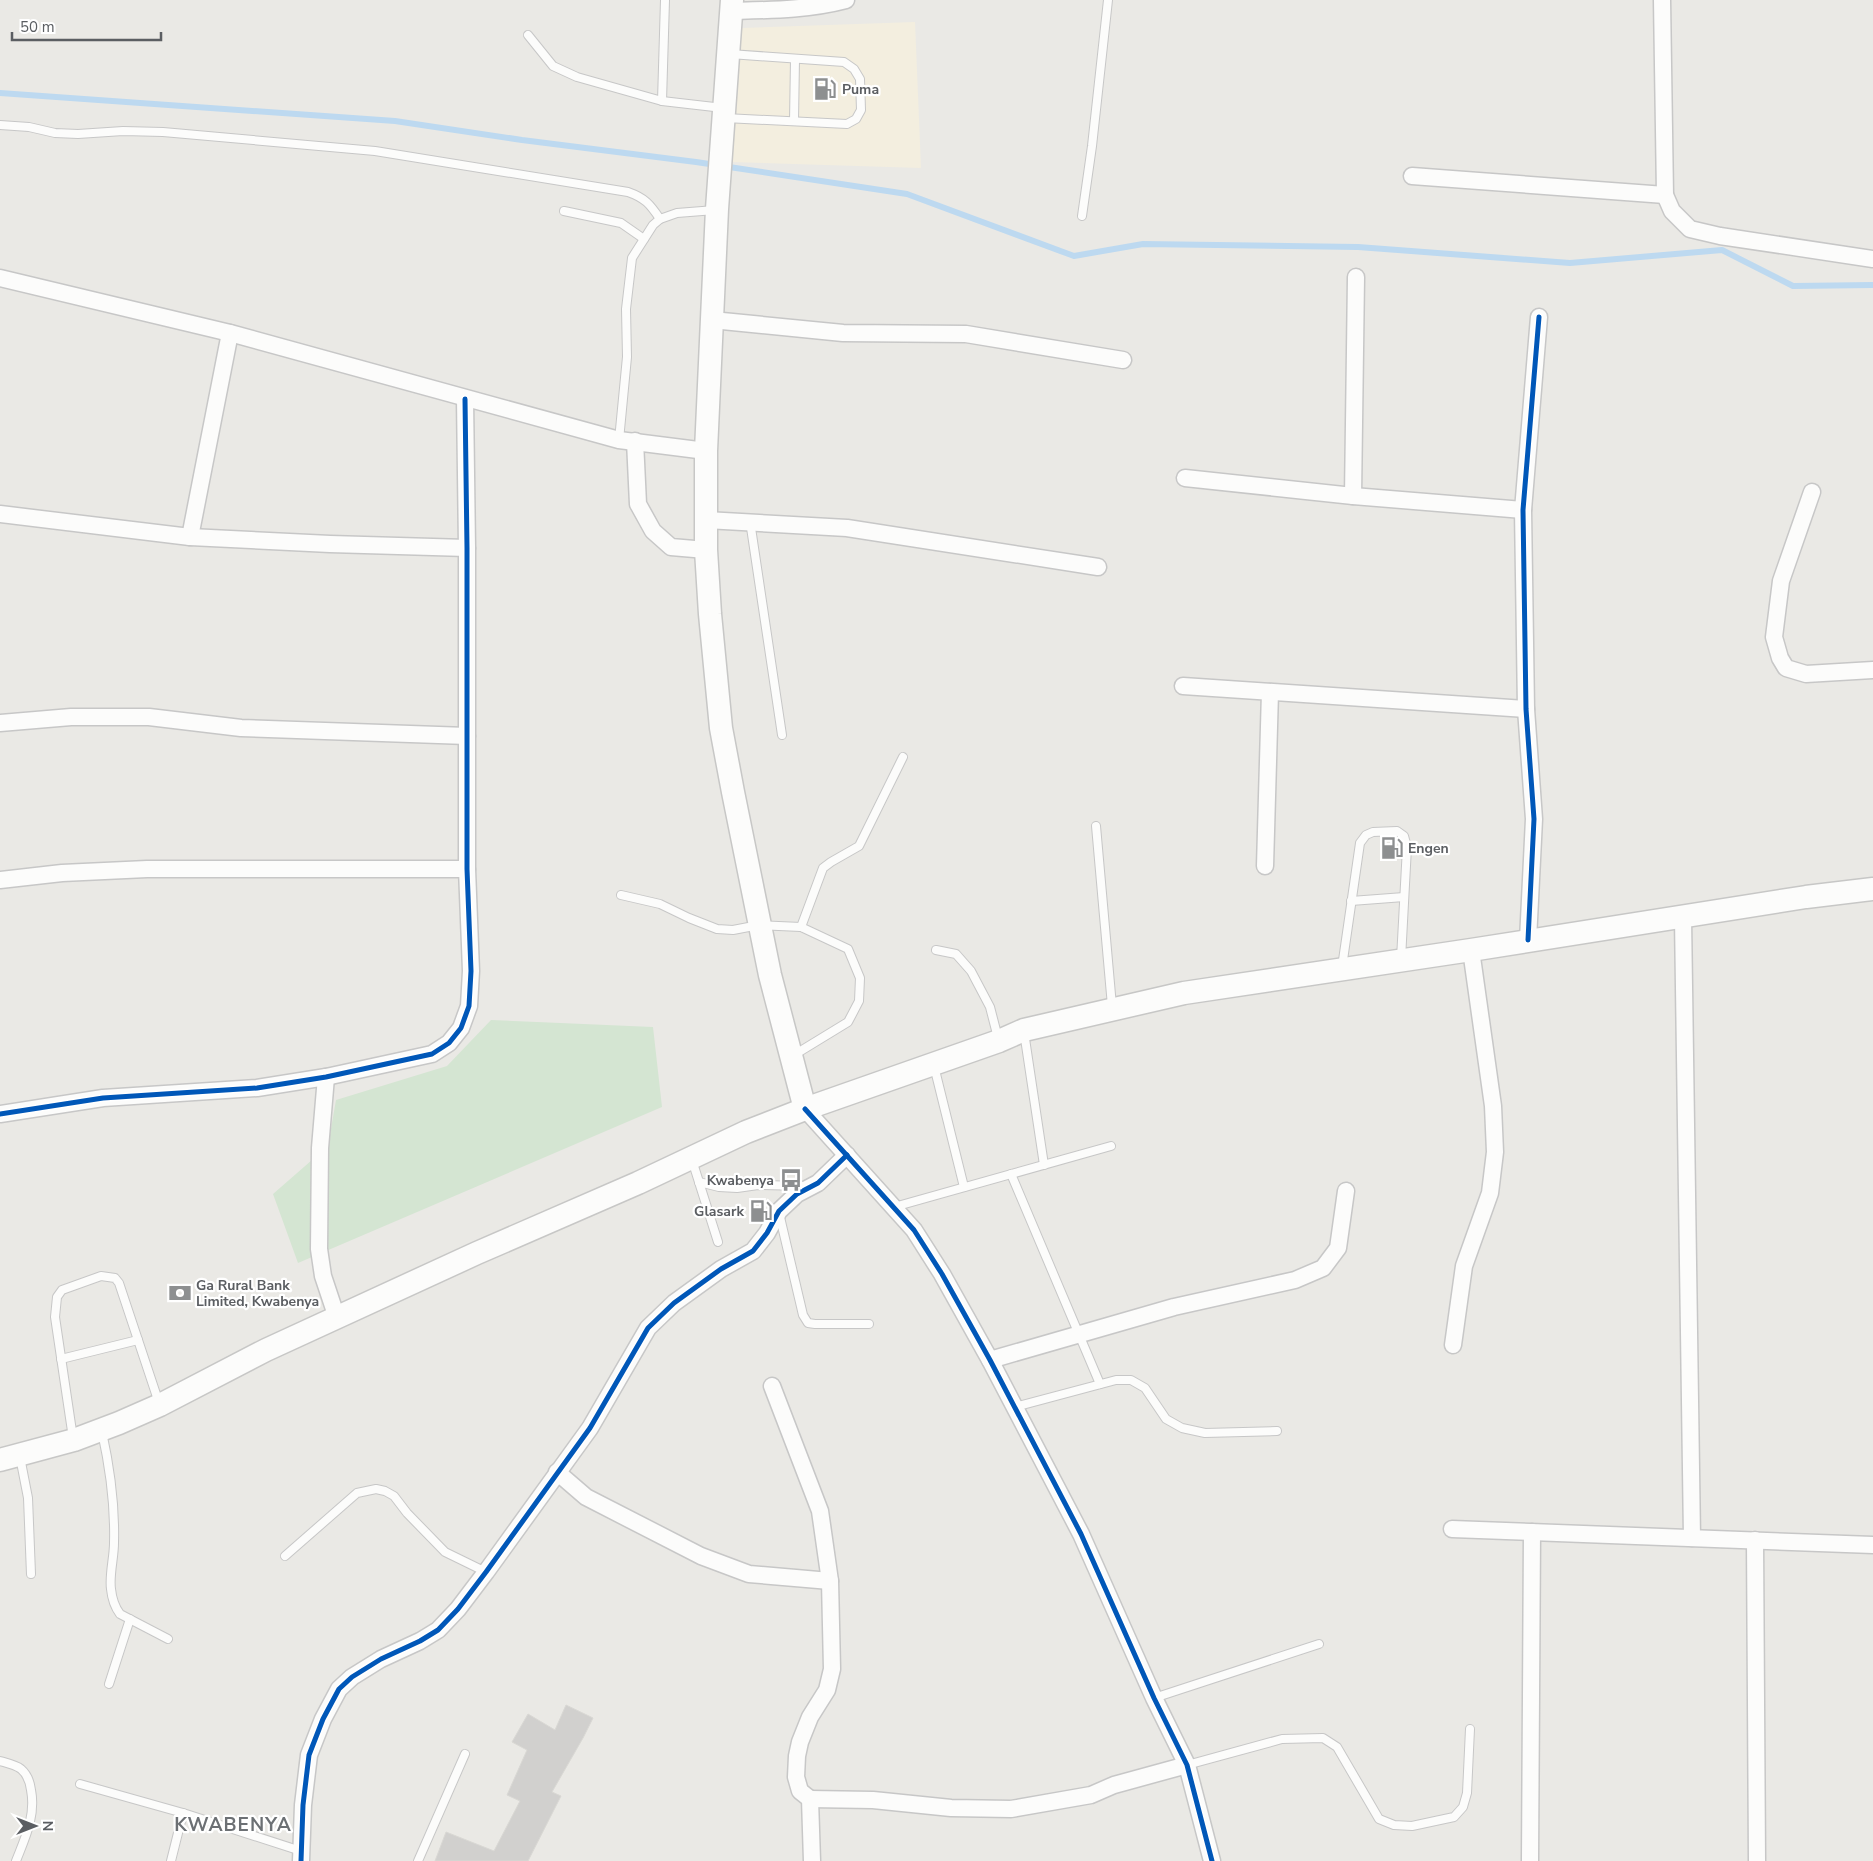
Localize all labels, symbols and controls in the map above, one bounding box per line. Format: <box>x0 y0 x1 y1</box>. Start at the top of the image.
scale bar <box>12 10 161 42</box>
text: 50 m <box>20 17 55 37</box>
fuel station icon: Puma <box>812 76 838 102</box>
place label: Puma <box>842 80 879 99</box>
fuel station icon: Engen <box>1379 835 1405 861</box>
place label: Engen <box>1408 839 1449 858</box>
bus stop icon: Kwabenya <box>778 1167 804 1193</box>
place label: Kwabenya <box>707 1171 774 1190</box>
fuel station icon: Glasark <box>748 1198 774 1224</box>
place label: Glasark <box>694 1202 744 1221</box>
place label: Ga Rural Bank Limited, Kwabenya <box>196 1276 319 1311</box>
bank icon: Ga Rural Bank Limited, Kwabenya <box>167 1280 193 1306</box>
north arrow <box>10 1801 60 1851</box>
district label: KWABENYA <box>174 1812 292 1838</box>
text: N <box>38 1821 57 1831</box>

